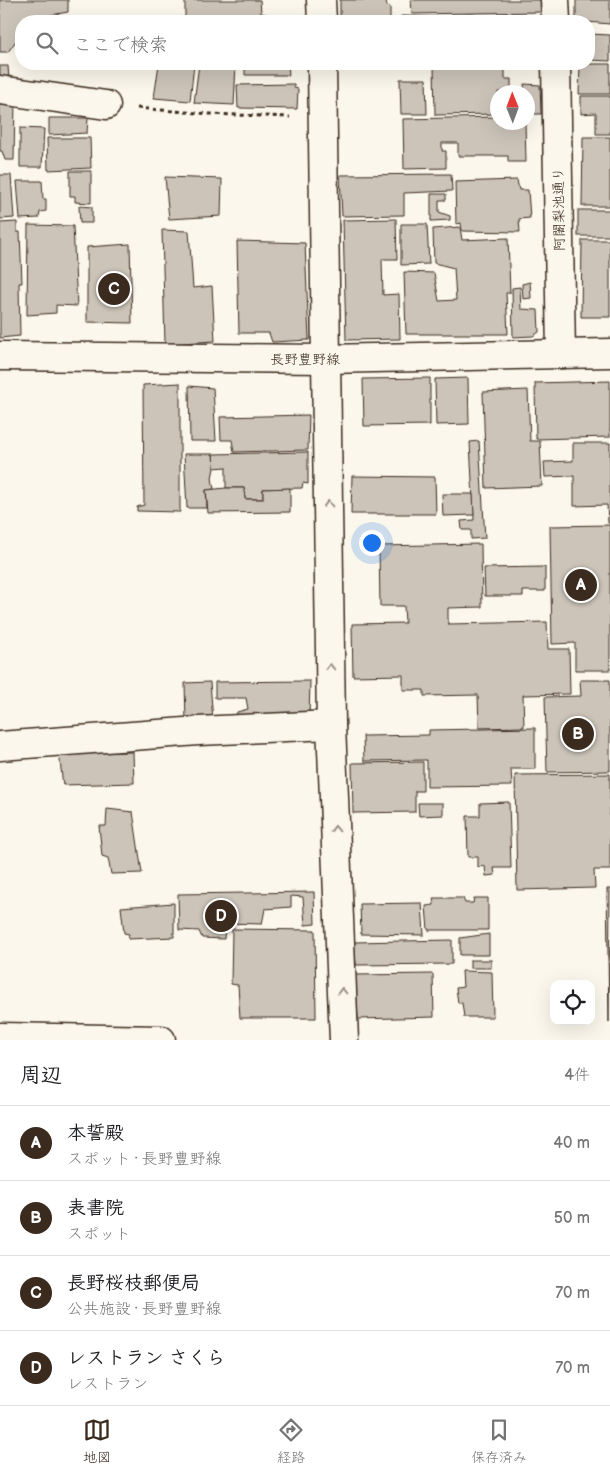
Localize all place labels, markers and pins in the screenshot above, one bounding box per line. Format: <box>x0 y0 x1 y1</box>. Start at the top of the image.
pin: C <box>98 270 130 308</box>
pin: A <box>565 566 597 604</box>
pin: B <box>562 715 594 753</box>
pin: D <box>205 897 237 935</box>

